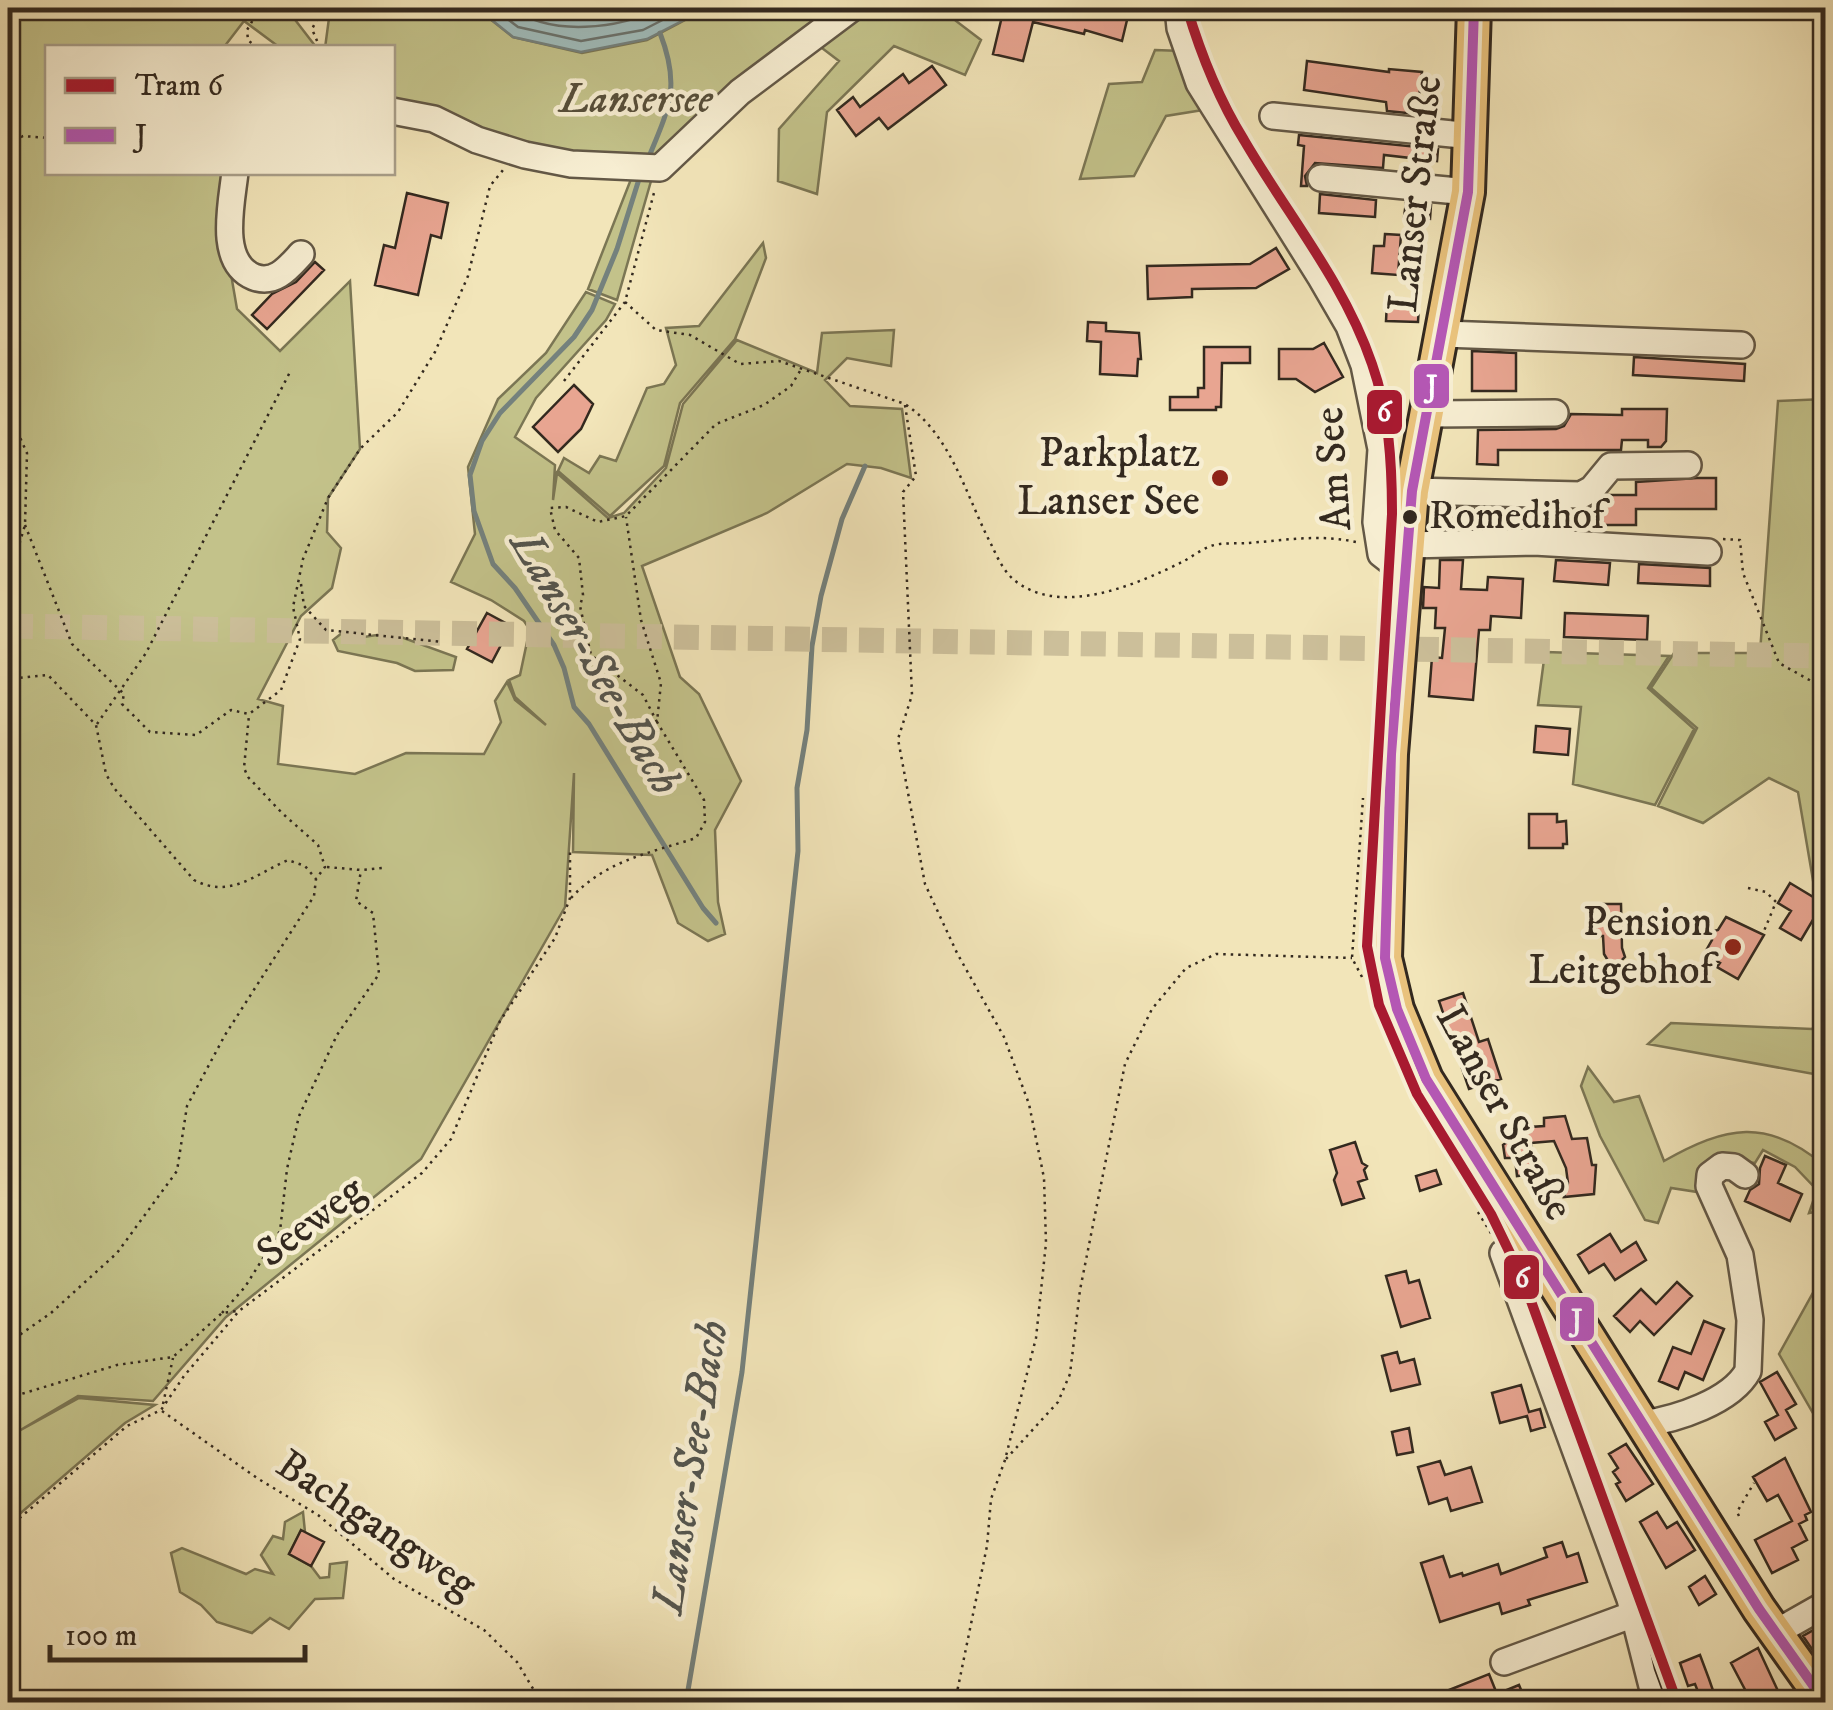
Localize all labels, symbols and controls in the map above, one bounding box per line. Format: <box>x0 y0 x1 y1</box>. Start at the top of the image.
legend <box>45 45 395 175</box>
text: Tram 6 <box>135 68 225 105</box>
street label: Lanser Straße <box>1378 73 1454 315</box>
park label: Lansersee <box>558 74 714 126</box>
text: J <box>132 118 147 155</box>
line badge: J <box>1412 362 1451 410</box>
text: J <box>1423 369 1438 404</box>
line badge: 6 <box>1365 388 1404 436</box>
text: 6 <box>1377 395 1393 430</box>
street label: Am See <box>1304 405 1364 533</box>
place label: Parkplatz Lanser See <box>1017 428 1200 528</box>
marker: Parkplatz Lanser See <box>1209 467 1231 489</box>
place label: Romedihof <box>1429 492 1611 542</box>
marker: Romedihof <box>1400 507 1420 527</box>
water label: Lanser-See-Bach <box>495 518 693 805</box>
place label: Pension Leitgebhof <box>1528 897 1720 997</box>
marker: Pension Leitgebhof <box>1722 936 1744 958</box>
street label: Lanser Straße <box>1424 996 1584 1230</box>
street label: Seeweg <box>247 1164 376 1279</box>
line badge: 6 <box>1502 1253 1541 1301</box>
text: 6 <box>1515 1261 1531 1296</box>
line badge: J <box>1558 1295 1596 1343</box>
text: J <box>1568 1303 1583 1338</box>
water label: Lanser-See-Bach <box>640 1317 742 1620</box>
street label: Bachgangweg <box>266 1439 487 1611</box>
scale bar <box>50 1600 305 1662</box>
text: 100 m <box>65 1618 137 1655</box>

